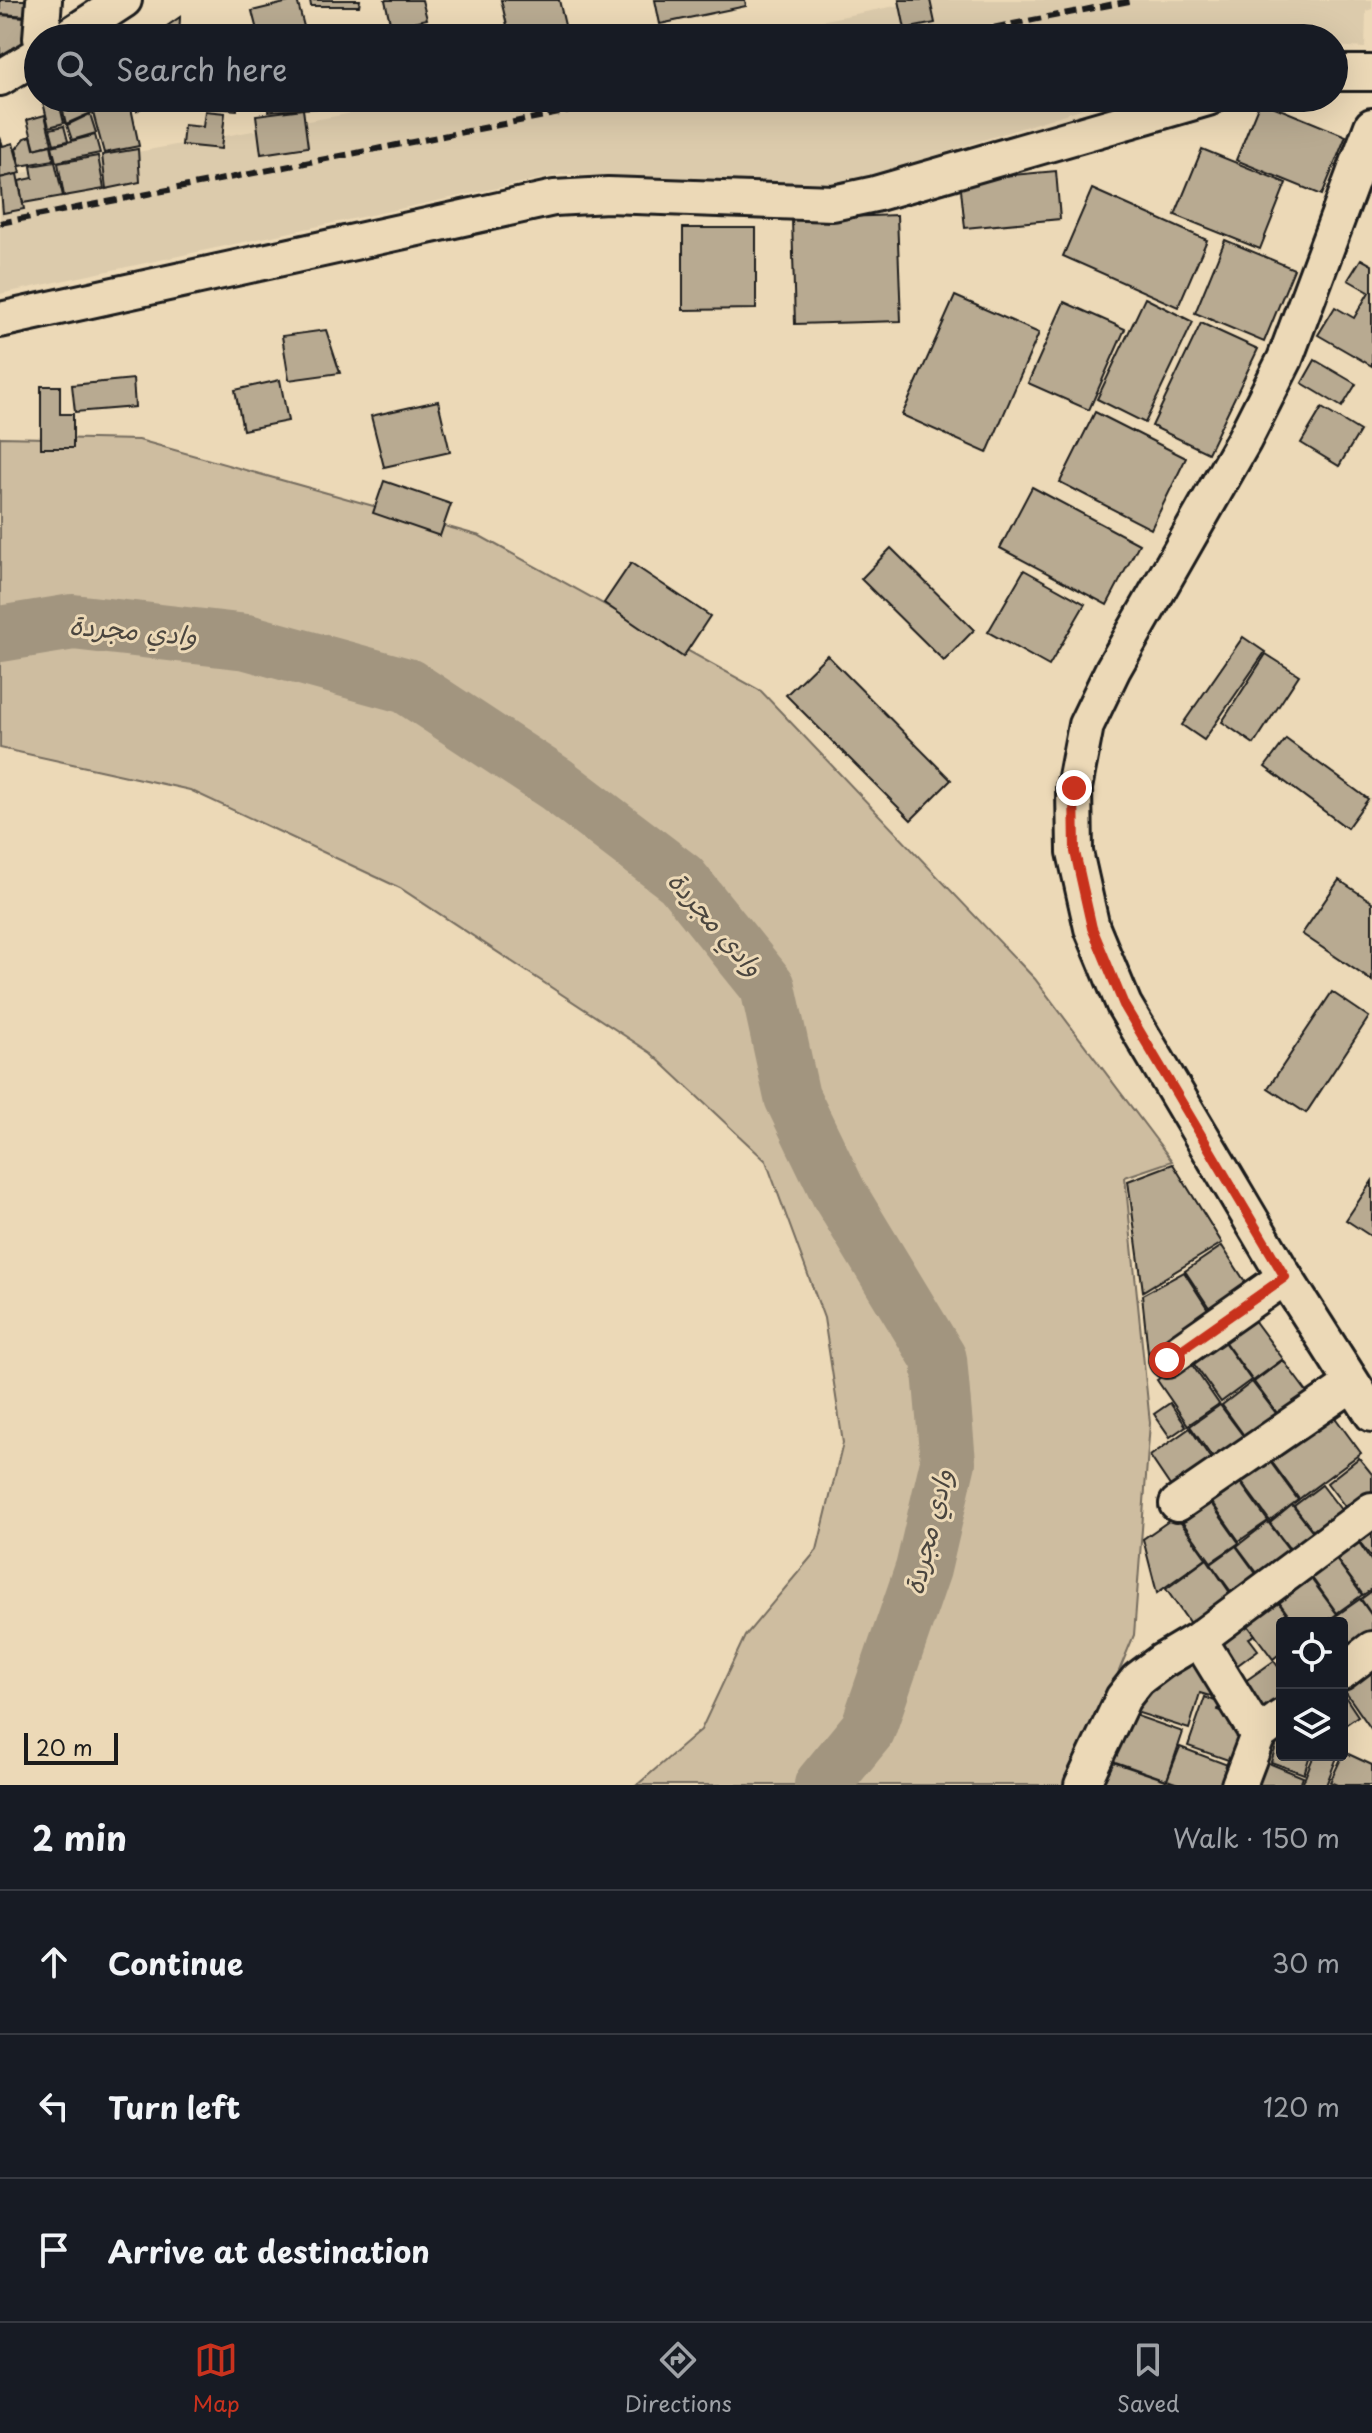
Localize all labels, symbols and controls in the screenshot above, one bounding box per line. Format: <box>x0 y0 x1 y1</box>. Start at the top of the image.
search box <box>24 24 1348 112</box>
icon: search <box>52 46 96 90</box>
text: Search here <box>116 46 288 91</box>
water label: وادي مجردة <box>68 605 199 656</box>
route end <box>1056 770 1092 806</box>
water label: وادي مجردة <box>659 862 773 985</box>
route start <box>1149 1342 1185 1378</box>
water label: وادي مجردة <box>893 1465 963 1599</box>
map controls <box>1276 1617 1348 1761</box>
button: locate <box>1276 1617 1348 1689</box>
button: layers <box>1276 1689 1348 1761</box>
scale bar <box>24 1729 118 1765</box>
text: 20 m <box>36 1730 93 1763</box>
text: 2 min <box>32 1811 127 1863</box>
text: Walk · 150 m <box>1173 1818 1340 1857</box>
icon: ahead <box>32 1940 76 1984</box>
text: Continue <box>108 1940 243 1985</box>
text: 30 m <box>1272 1943 1340 1982</box>
icon: left <box>32 2084 76 2128</box>
text: Turn left <box>108 2084 240 2129</box>
text: 120 m <box>1263 2087 1340 2126</box>
icon: arrive <box>32 2228 76 2272</box>
text: Arrive at destination <box>108 2228 430 2273</box>
tab: Map <box>193 2338 240 2419</box>
tab: Directions <box>625 2338 732 2419</box>
tab: Saved <box>1117 2338 1179 2419</box>

